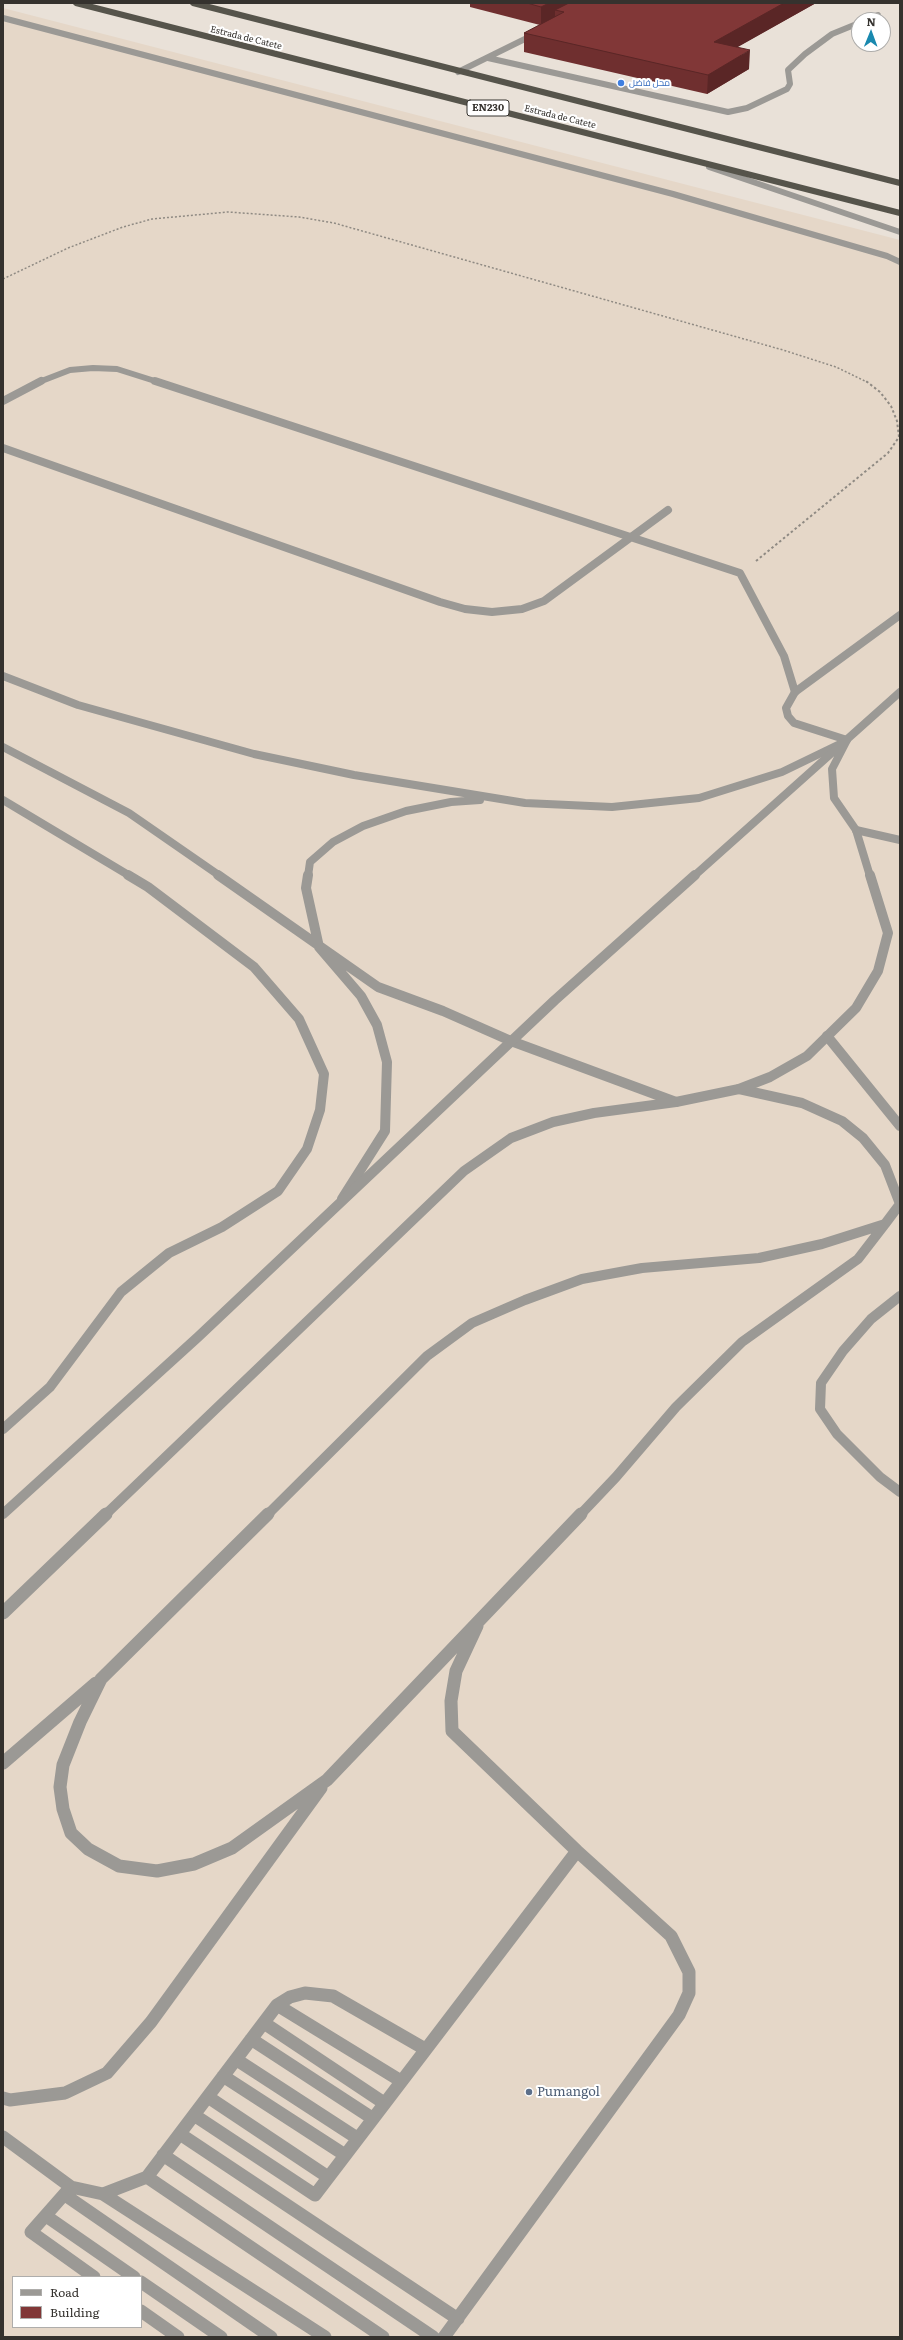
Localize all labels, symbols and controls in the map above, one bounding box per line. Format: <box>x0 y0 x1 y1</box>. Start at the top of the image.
north arrow <box>851 12 891 52</box>
text: N <box>866 13 876 29</box>
street label: Estrada de Catete <box>209 24 283 52</box>
marker: محل فاضل <box>616 78 626 88</box>
place label: محل فاضل <box>629 78 670 88</box>
road number: EN230 <box>467 100 509 116</box>
street label: Estrada de Catete <box>523 103 597 131</box>
place label: Pumangol <box>537 2084 600 2100</box>
marker: Pumangol <box>524 2087 534 2097</box>
legend <box>12 2276 142 2328</box>
text: Road <box>50 2283 79 2301</box>
text: Building <box>50 2303 99 2321</box>

